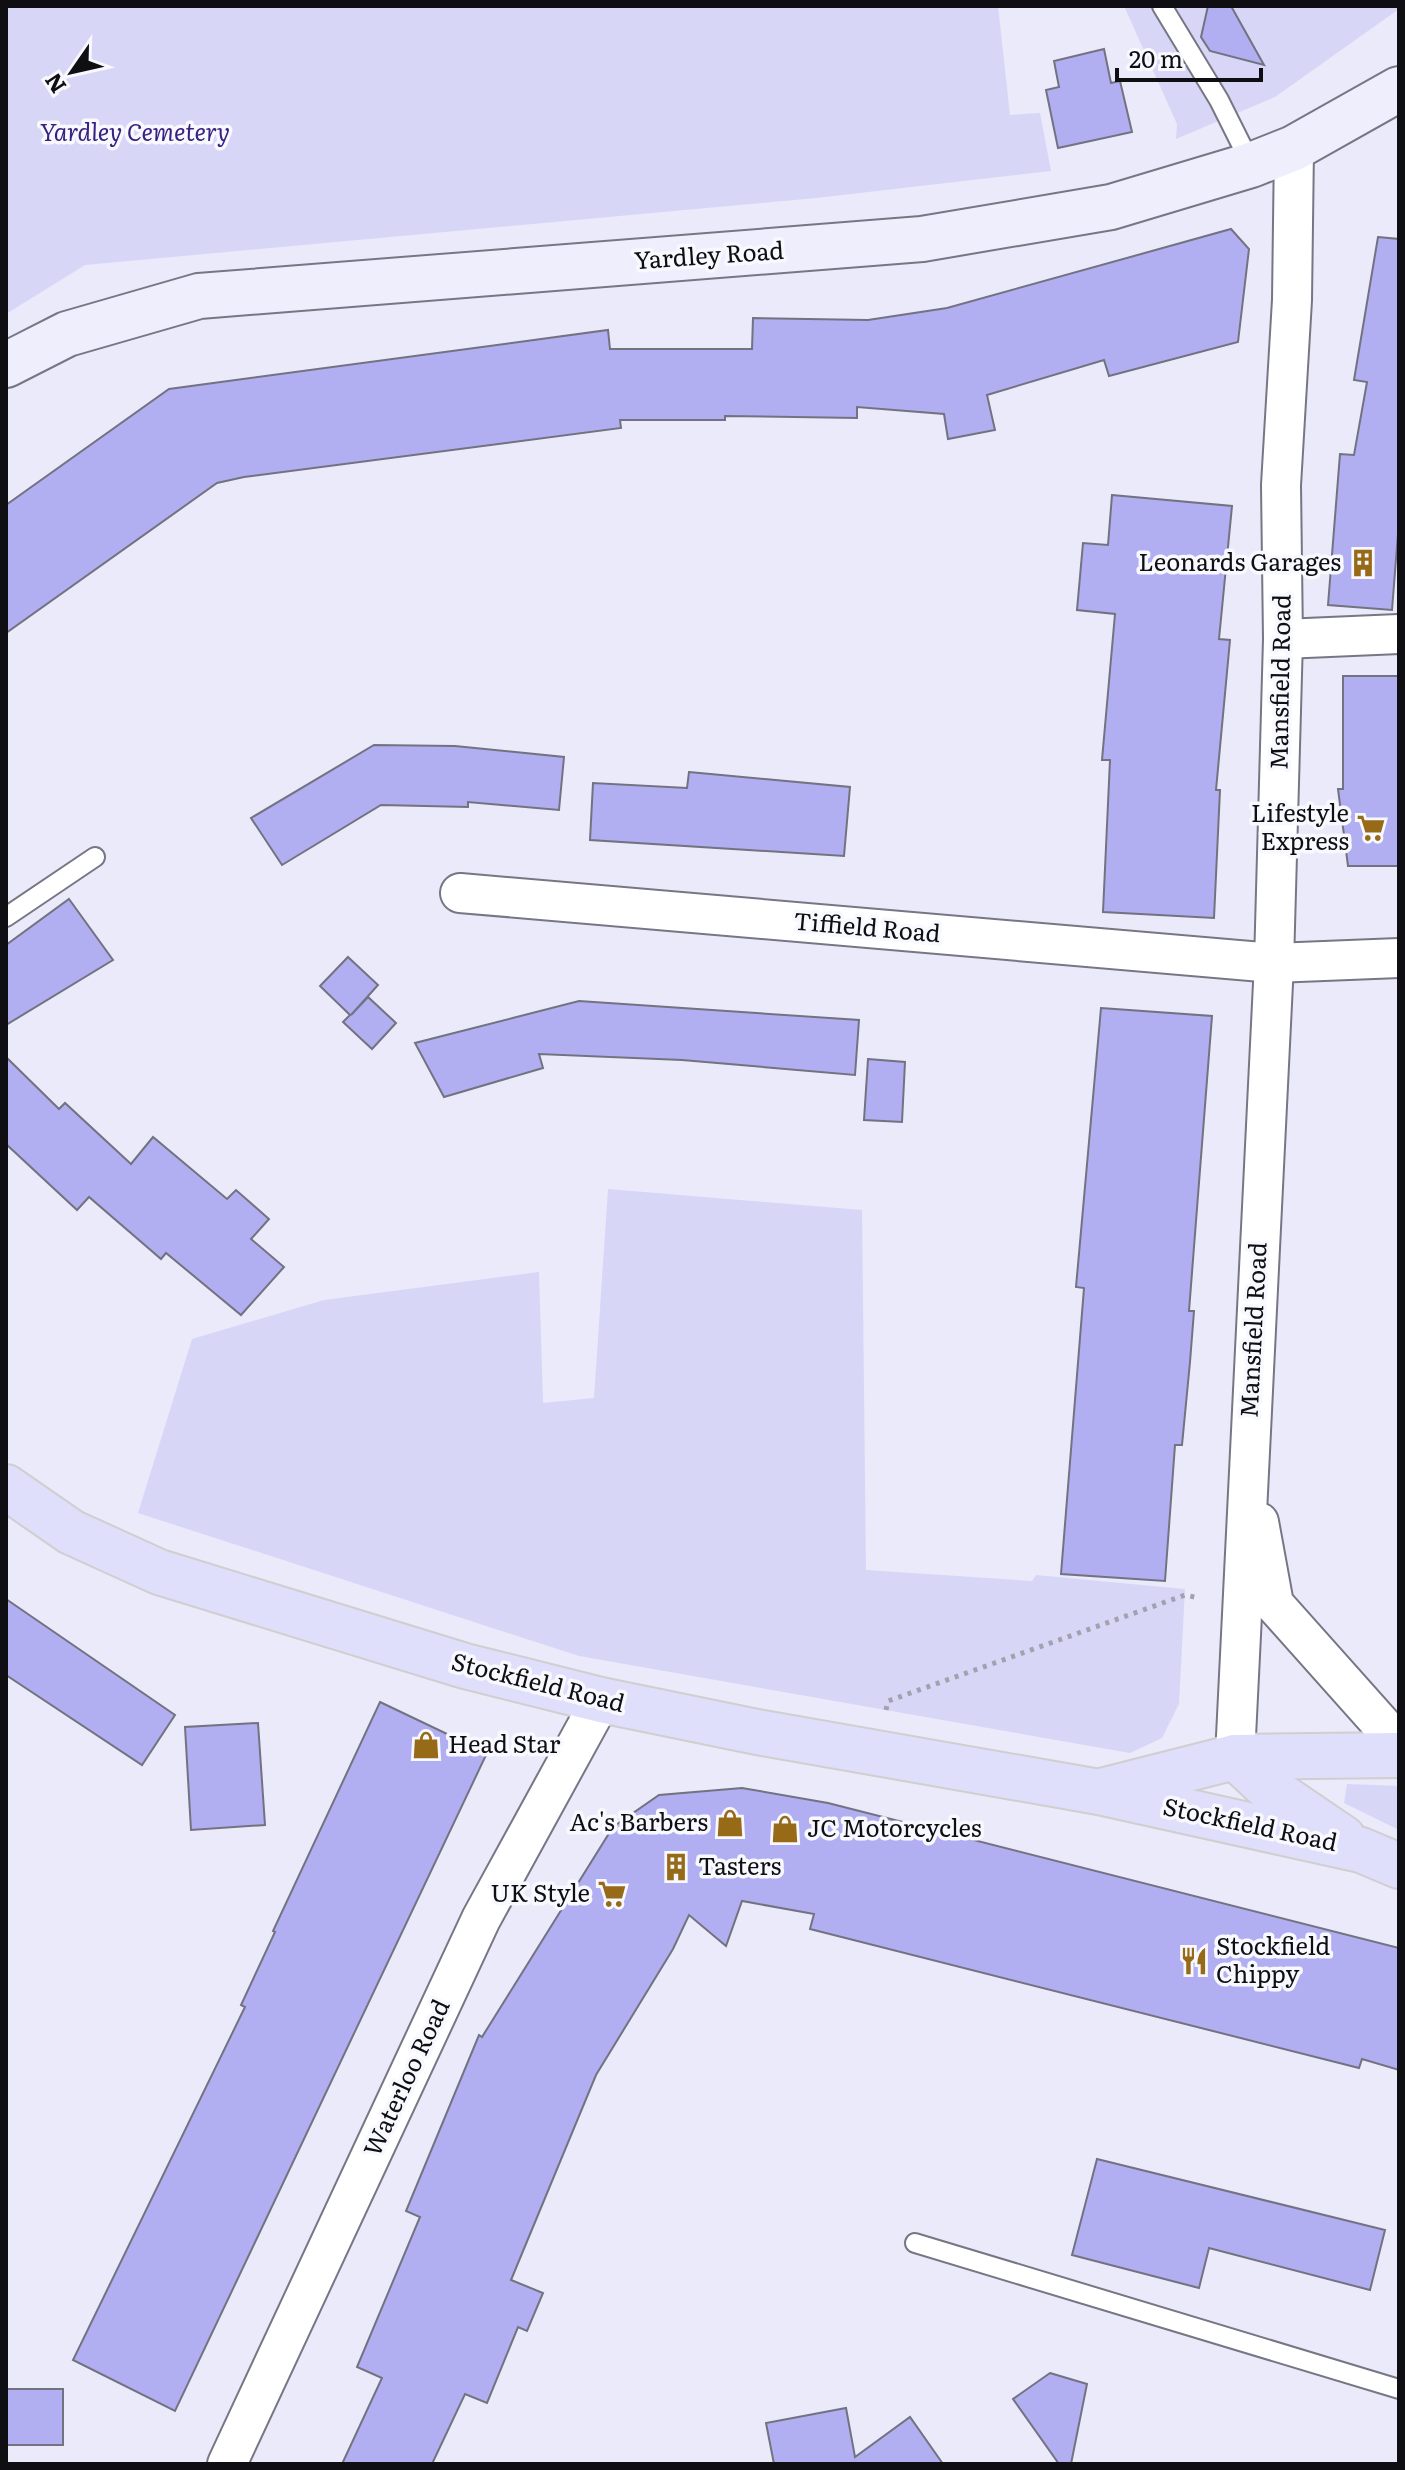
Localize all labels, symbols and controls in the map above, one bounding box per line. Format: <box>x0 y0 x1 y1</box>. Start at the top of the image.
north arrow <box>32 32 112 112</box>
scale bar <box>1117 32 1261 82</box>
text: 20 m <box>1129 40 1183 75</box>
text: N <box>35 67 73 101</box>
park label: Yardley Cemetery <box>40 113 230 148</box>
street label: Yardley Road <box>633 231 785 276</box>
place label: Leonards Garages <box>1139 543 1341 578</box>
building icon: Leonards Garages <box>1348 548 1378 578</box>
street label: Mansfield Road <box>1259 593 1298 770</box>
place label: Lifestyle Express <box>1251 794 1349 857</box>
supermarket icon: Lifestyle Express <box>1356 813 1386 843</box>
street label: Tiffield Road <box>792 902 942 949</box>
street label: Mansfield Road <box>1229 1241 1274 1419</box>
street label: Stockfield Road <box>448 1642 629 1719</box>
place label: Head Star <box>448 1725 561 1760</box>
shop icon: Head Star <box>411 1730 441 1760</box>
street label: Stockfield Road <box>1160 1787 1341 1858</box>
place label: Ac's Barbers <box>570 1803 708 1838</box>
shop icon: Ac's Barbers <box>715 1808 745 1838</box>
place label: JC Motorcycles <box>807 1809 982 1844</box>
shop icon: JC Motorcycles <box>770 1814 800 1844</box>
place label: Tasters <box>698 1847 781 1882</box>
building icon: Tasters <box>661 1852 691 1882</box>
place label: UK Style <box>491 1874 590 1909</box>
supermarket icon: UK Style <box>597 1879 627 1909</box>
place label: Stockfield Chippy <box>1216 1927 1330 1990</box>
restaurant icon: Stockfield Chippy <box>1179 1946 1209 1976</box>
street label: Waterloo Road <box>353 1992 457 2161</box>

